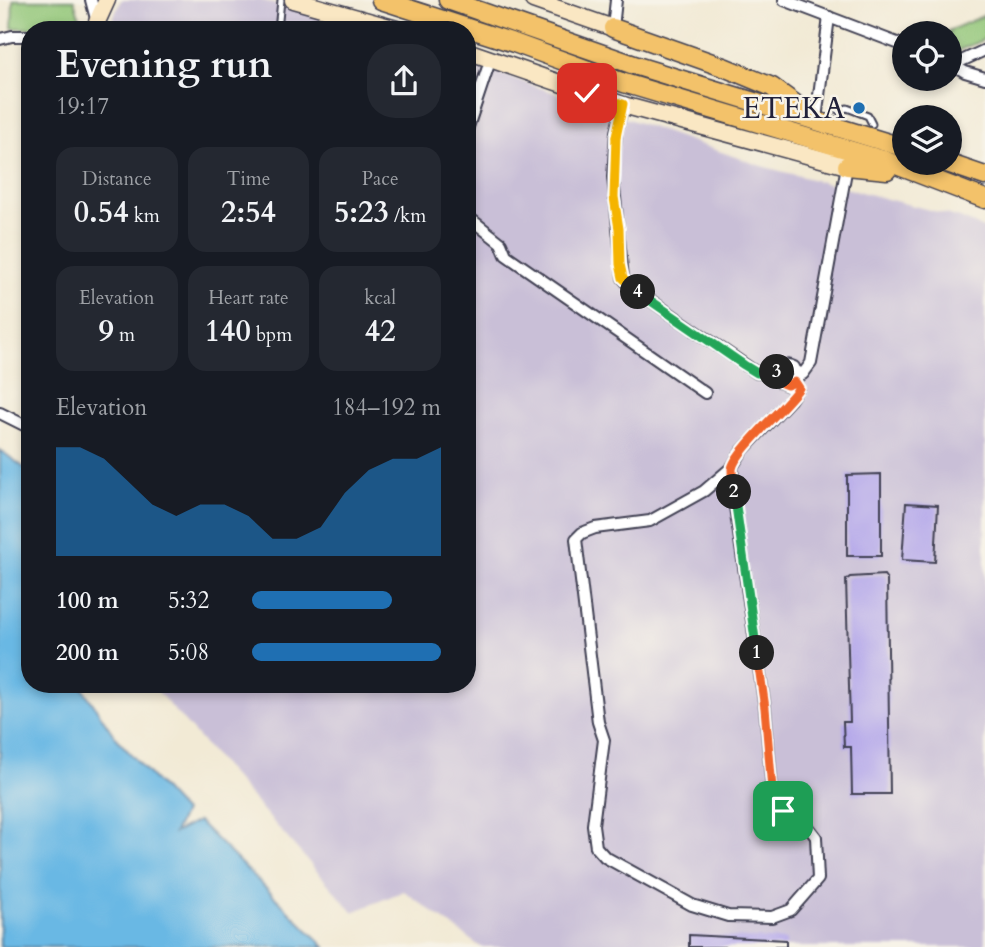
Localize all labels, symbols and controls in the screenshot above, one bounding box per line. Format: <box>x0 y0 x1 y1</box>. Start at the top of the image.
map controls <box>892 21 962 175</box>
button: locate <box>892 21 962 91</box>
text: Evening run <box>56 39 272 91</box>
button: share <box>367 44 441 118</box>
pin <box>557 63 617 123</box>
icon: check <box>568 74 606 112</box>
place label: ΕΤΕΚΑ <box>742 88 846 129</box>
text: 19:17 <box>56 91 109 122</box>
marker: ΕΤΕΚΑ <box>851 100 867 116</box>
button: layers <box>892 105 962 175</box>
text: Distance <box>82 166 152 192</box>
text: Time <box>227 166 270 192</box>
text: Pace <box>362 166 399 192</box>
text: 0.54 <box>74 192 129 233</box>
text: 2:54 <box>221 192 276 233</box>
text: 5:23 <box>334 192 389 233</box>
text: km <box>129 203 160 229</box>
text: /km <box>389 203 426 229</box>
pin: 4 <box>620 274 656 310</box>
text: 4 <box>633 278 642 304</box>
text: Elevation <box>79 285 155 311</box>
text: Heart rate <box>208 285 289 311</box>
text: kcal <box>364 285 396 311</box>
text: 9 <box>99 311 114 352</box>
text: 140 <box>205 311 251 352</box>
text: 42 <box>365 311 396 352</box>
text: m <box>114 322 135 348</box>
text: bpm <box>251 322 292 348</box>
pin: 3 <box>760 354 794 390</box>
text: 3 <box>772 358 781 384</box>
text: Elevation <box>56 392 147 423</box>
text: 184–192 m <box>332 392 441 423</box>
pin: 2 <box>716 475 752 510</box>
text: 2 <box>729 478 738 504</box>
text: 100 m <box>56 585 119 616</box>
text: 5:32 <box>168 585 209 616</box>
pin: 1 <box>740 636 774 670</box>
text: 200 m <box>56 637 119 668</box>
text: 5:08 <box>168 637 209 668</box>
text: 1 <box>752 639 761 665</box>
pin <box>753 781 813 841</box>
icon: arrive <box>764 792 802 830</box>

